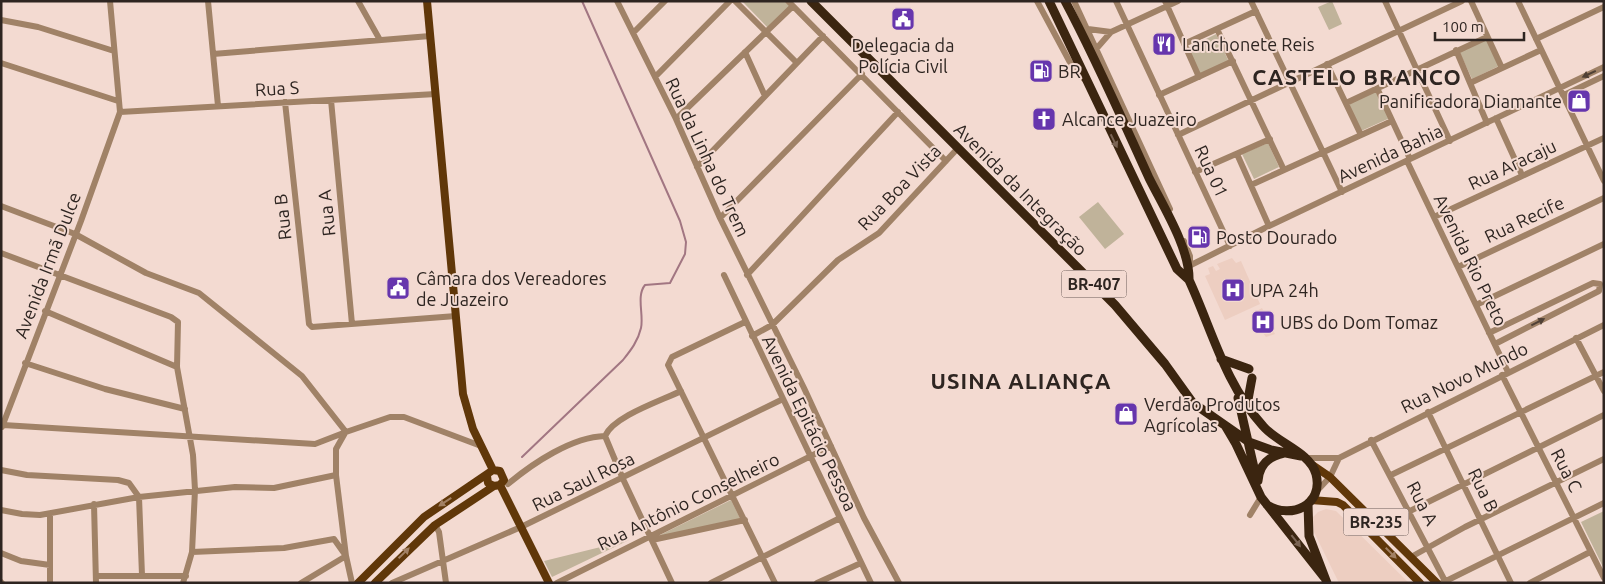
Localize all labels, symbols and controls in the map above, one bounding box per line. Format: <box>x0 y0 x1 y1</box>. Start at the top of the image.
public building icon: Delegacia da Polícia Civil <box>890 6 916 32</box>
scale bar <box>1435 10 1524 42</box>
text: 100 m <box>1442 18 1484 35</box>
restaurant icon: Lanchonete Reis <box>1151 31 1177 57</box>
place label: Lanchonete Reis <box>1182 34 1315 54</box>
place label: Delegacia da Polícia Civil <box>852 35 954 76</box>
fuel station icon: BR <box>1028 58 1054 84</box>
place label: BR <box>1058 61 1081 81</box>
district label: CASTELO BRANCO <box>1252 64 1462 89</box>
one-way arrow <box>1582 71 1596 79</box>
street label: Rua da Linha do Trem <box>662 74 754 240</box>
street label: Rua S <box>254 77 300 99</box>
shop icon: Panificadora Diamante <box>1566 88 1592 114</box>
place label: Panificadora Diamante <box>1379 91 1562 111</box>
church icon: Alcance Juazeiro <box>1031 106 1057 132</box>
place label: Alcance Juazeiro <box>1062 109 1197 129</box>
street label: Avenida da Integração <box>951 119 1091 259</box>
street label: Avenida Bahia <box>1334 120 1446 186</box>
one-way arrow <box>1110 134 1118 148</box>
street label: Rua Aracaju <box>1465 135 1559 193</box>
street label: Rua Boa Vista <box>853 140 945 234</box>
street label: Rua 01 <box>1191 142 1233 200</box>
street label: Avenida Irmã Dulce <box>10 189 84 341</box>
street label: Rua A <box>314 189 338 237</box>
street label: Avenida Rio Preto <box>1430 191 1512 329</box>
street label: Rua Recife <box>1481 192 1567 246</box>
street label: Rua B <box>270 193 294 241</box>
fuel station icon: Posto Dourado <box>1186 224 1212 250</box>
place label: Posto Dourado <box>1216 227 1337 247</box>
place label: Câmara dos Vereadores de Juazeiro <box>416 268 607 309</box>
road number: BR-407 <box>1062 270 1126 298</box>
public building icon: Câmara dos Vereadores de Juazeiro <box>385 275 411 301</box>
hospital icon: UPA 24h <box>1220 277 1246 303</box>
place label: UPA 24h <box>1250 280 1319 300</box>
hospital icon: UBS do Dom Tomaz <box>1250 309 1276 335</box>
place label: UBS do Dom Tomaz <box>1280 312 1438 332</box>
one-way arrow <box>1531 318 1545 326</box>
street label: Avenida Epitácio Pessoa <box>759 332 861 514</box>
street label: Rua Novo Mundo <box>1397 338 1531 416</box>
district label: USINA ALIANÇA <box>931 368 1111 394</box>
place label: Verdão Produtos Agrícolas <box>1144 394 1280 435</box>
shop icon: Verdão Produtos Agrícolas <box>1113 401 1139 427</box>
street label: Rua C <box>1548 445 1586 495</box>
street label: Rua Saul Rosa <box>529 448 637 514</box>
street label: Rua Antônio Conselheiro <box>594 448 782 554</box>
street label: Rua B <box>1465 465 1503 515</box>
street label: Rua A <box>1404 478 1443 529</box>
one-way arrow <box>439 497 452 506</box>
road number: BR-235 <box>1344 508 1408 536</box>
one-way arrow <box>1290 534 1301 547</box>
one-way arrow <box>398 547 410 559</box>
one-way arrow <box>1385 547 1397 559</box>

